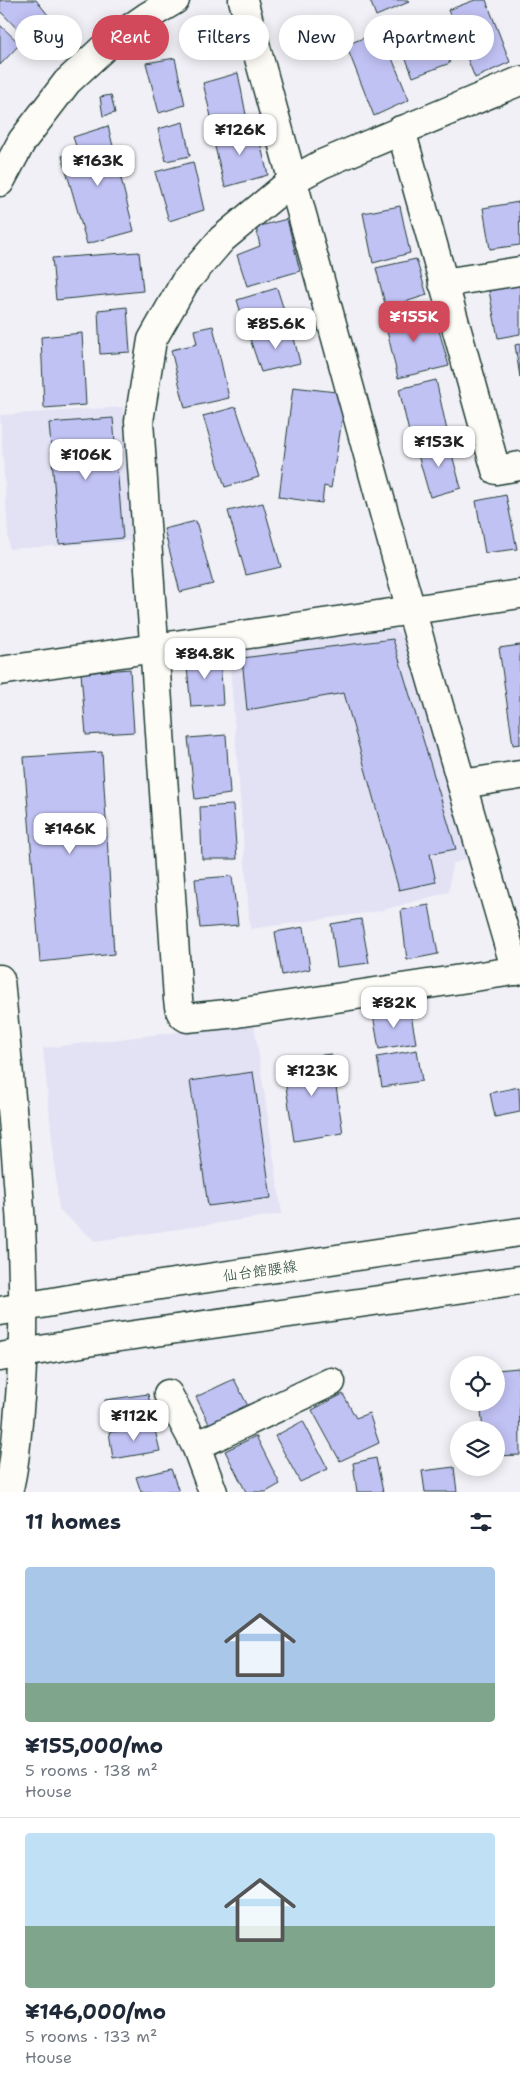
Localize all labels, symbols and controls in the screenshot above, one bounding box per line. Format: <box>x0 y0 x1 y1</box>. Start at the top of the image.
chip: Buy <box>15 15 82 60</box>
chip: Rent <box>92 15 169 60</box>
chip: Filters <box>179 15 269 60</box>
chip: New <box>279 15 354 60</box>
chip: Apartment <box>364 15 494 60</box>
pin: ¥126K <box>205 114 275 156</box>
text: ¥126K <box>215 119 265 140</box>
pin: ¥163K <box>63 144 133 187</box>
text: ¥163K <box>73 150 123 171</box>
pin: ¥155K <box>379 300 449 343</box>
text: ¥155K <box>390 306 438 327</box>
pin: ¥85.6K <box>235 308 317 350</box>
text: ¥85.6K <box>247 313 305 334</box>
pin: ¥153K <box>404 426 474 468</box>
text: ¥153K <box>414 431 464 452</box>
pin: ¥106K <box>51 438 121 481</box>
text: ¥106K <box>61 444 111 465</box>
pin: ¥84.8K <box>164 638 246 680</box>
text: ¥84.8K <box>176 643 235 664</box>
pin: ¥146K <box>35 812 105 855</box>
text: ¥146K <box>44 818 96 839</box>
pin: ¥82K <box>364 986 424 1029</box>
text: ¥82K <box>372 992 416 1013</box>
pin: ¥123K <box>277 1054 347 1097</box>
text: ¥123K <box>287 1060 337 1081</box>
street label: 仙台館腰線 <box>221 1256 299 1286</box>
map controls <box>450 1356 505 1476</box>
button: locate <box>450 1356 505 1411</box>
pin: ¥112K <box>99 1400 169 1442</box>
text: ¥112K <box>111 1405 157 1426</box>
button: layers <box>450 1421 505 1476</box>
text: 11 homes <box>25 1508 121 1536</box>
icon: filters <box>467 1508 495 1536</box>
icon: home <box>215 1600 305 1690</box>
text: ¥155,000/mo <box>25 1732 163 1760</box>
text: 5 rooms · 138 m² <box>25 1760 158 1781</box>
text: House <box>25 1781 72 1802</box>
icon: home <box>215 1865 305 1955</box>
text: ¥146,000/mo <box>25 1998 166 2026</box>
text: 5 rooms · 133 m² <box>25 2026 157 2047</box>
text: House <box>25 2047 72 2068</box>

